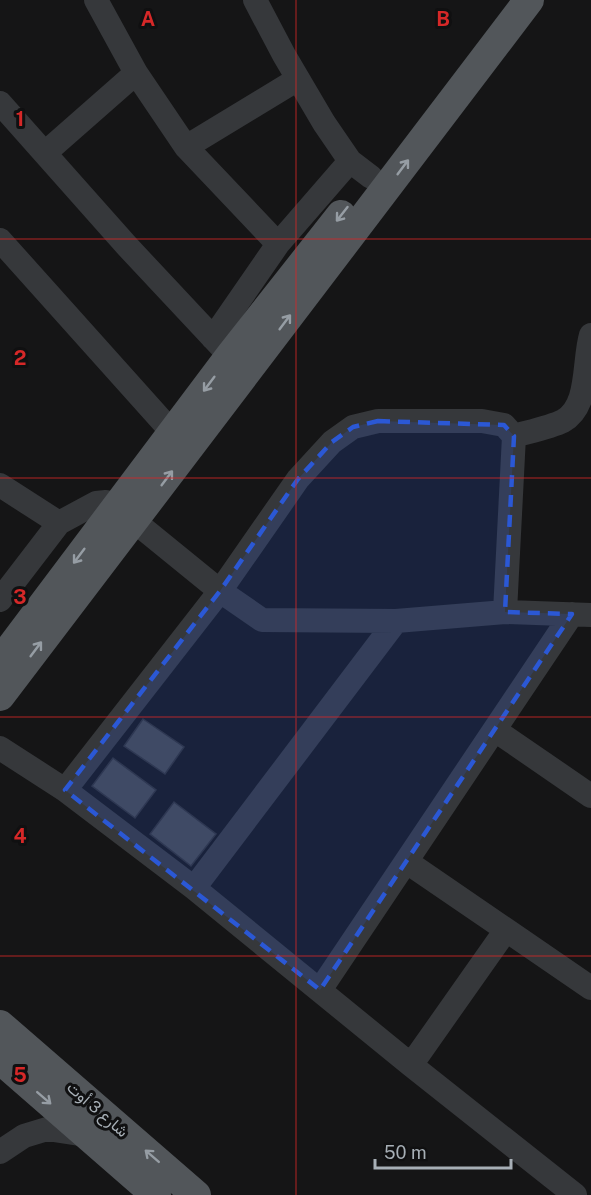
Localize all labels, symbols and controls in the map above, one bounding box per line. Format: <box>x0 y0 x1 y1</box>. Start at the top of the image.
text: A <box>141 7 155 31</box>
text: B <box>436 7 450 31</box>
text: 1 <box>16 107 24 131</box>
one-way arrow <box>397 160 409 176</box>
one-way arrow <box>336 205 349 221</box>
one-way arrow <box>279 315 291 331</box>
text: 2 <box>14 346 26 370</box>
one-way arrow <box>203 375 215 391</box>
one-way arrow <box>160 470 173 486</box>
one-way arrow <box>72 548 85 564</box>
text: 3 <box>13 585 27 609</box>
one-way arrow <box>29 641 42 657</box>
text: 4 <box>13 824 27 848</box>
text: 5 <box>13 1063 27 1087</box>
street label: شارع 3 أوت <box>62 1078 132 1143</box>
one-way arrow <box>36 1091 51 1105</box>
scale bar <box>375 1132 512 1170</box>
text: 50 m <box>384 1142 427 1163</box>
one-way arrow <box>144 1150 160 1163</box>

